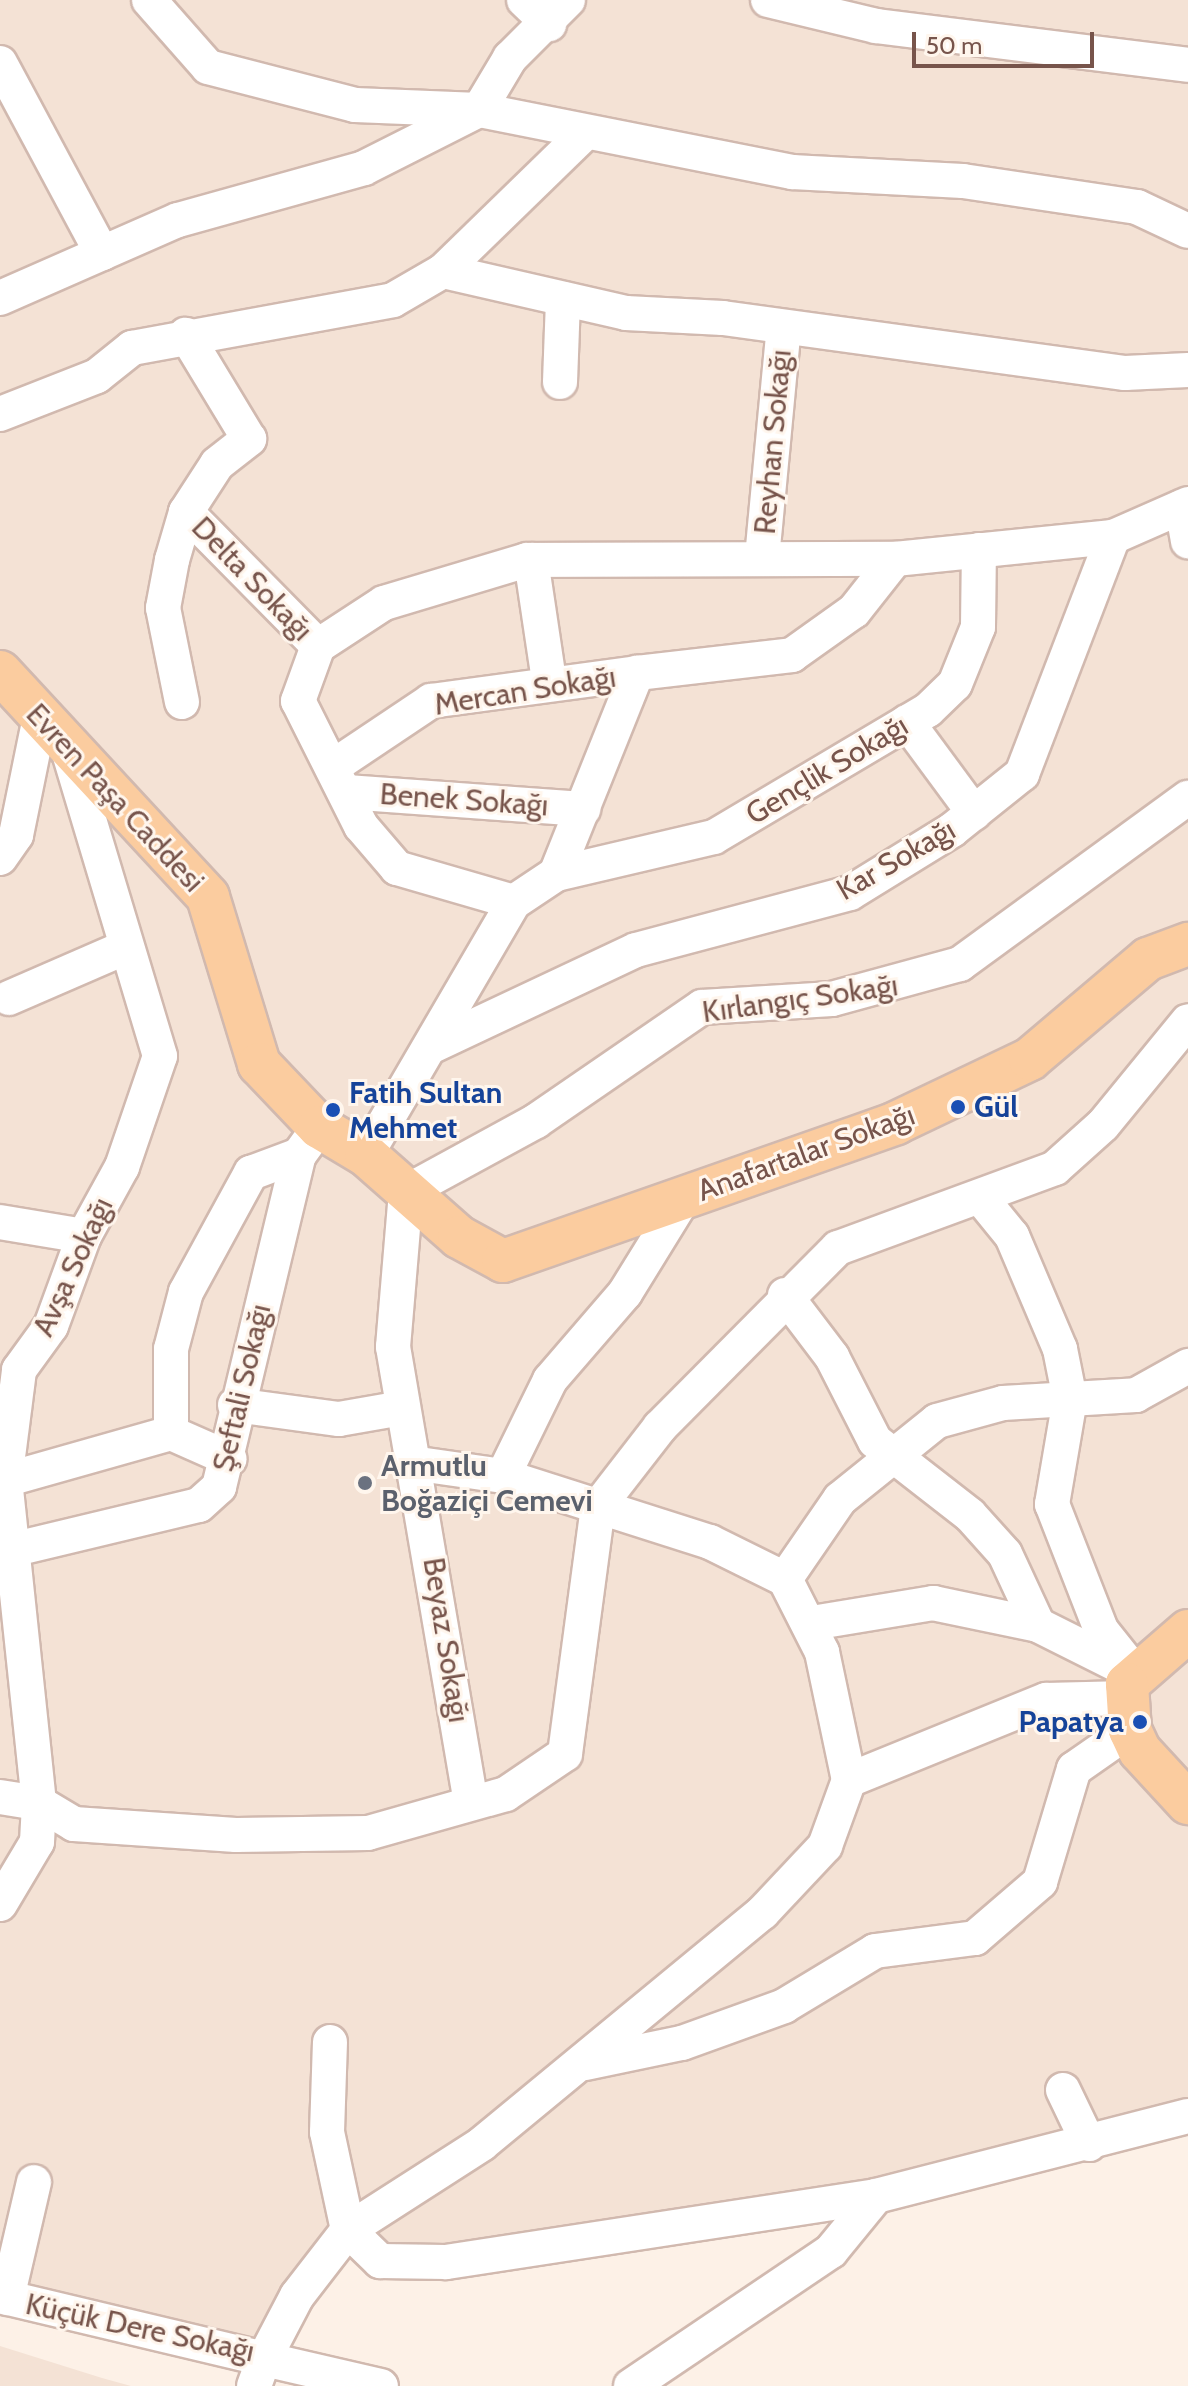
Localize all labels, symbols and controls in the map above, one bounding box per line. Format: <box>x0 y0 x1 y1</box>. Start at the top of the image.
scale bar <box>916 16 1098 66</box>
text: 50 m <box>926 31 982 60</box>
street label: Reyhan Sokağı <box>747 348 799 536</box>
street label: Delta Sokağı <box>184 510 320 648</box>
street label: Mercan Sokağı <box>432 659 618 723</box>
street label: Evren Paşa Caddesi <box>19 697 211 899</box>
street label: Gençlik Sokağı <box>740 708 914 832</box>
street label: Benek Sokağı <box>379 776 549 824</box>
street label: Kar Sokağı <box>830 812 962 908</box>
street label: Kırlangıç Sokağı <box>700 967 900 1031</box>
place label: Fatih Sultan Mehmet <box>349 1075 502 1146</box>
place label: Gül <box>974 1089 1018 1125</box>
street label: Anafartalar Sokağı <box>693 1097 919 1209</box>
marker: Gül <box>949 1098 967 1116</box>
marker: Fatih Sultan Mehmet <box>324 1101 342 1119</box>
street label: Avşa Sokağı <box>25 1192 121 1342</box>
street label: Şeftali Sokağı <box>205 1301 279 1475</box>
place label: Armutlu Boğaziçi Cemevi <box>381 1448 593 1518</box>
marker: Armutlu Boğaziçi Cemevi <box>356 1474 374 1492</box>
street label: Beyaz Sokağı <box>415 1555 477 1725</box>
place label: Papatya <box>1019 1704 1124 1740</box>
marker: Papatya <box>1131 1713 1149 1731</box>
street label: Küçük Dere Sokağı <box>22 2286 258 2370</box>

